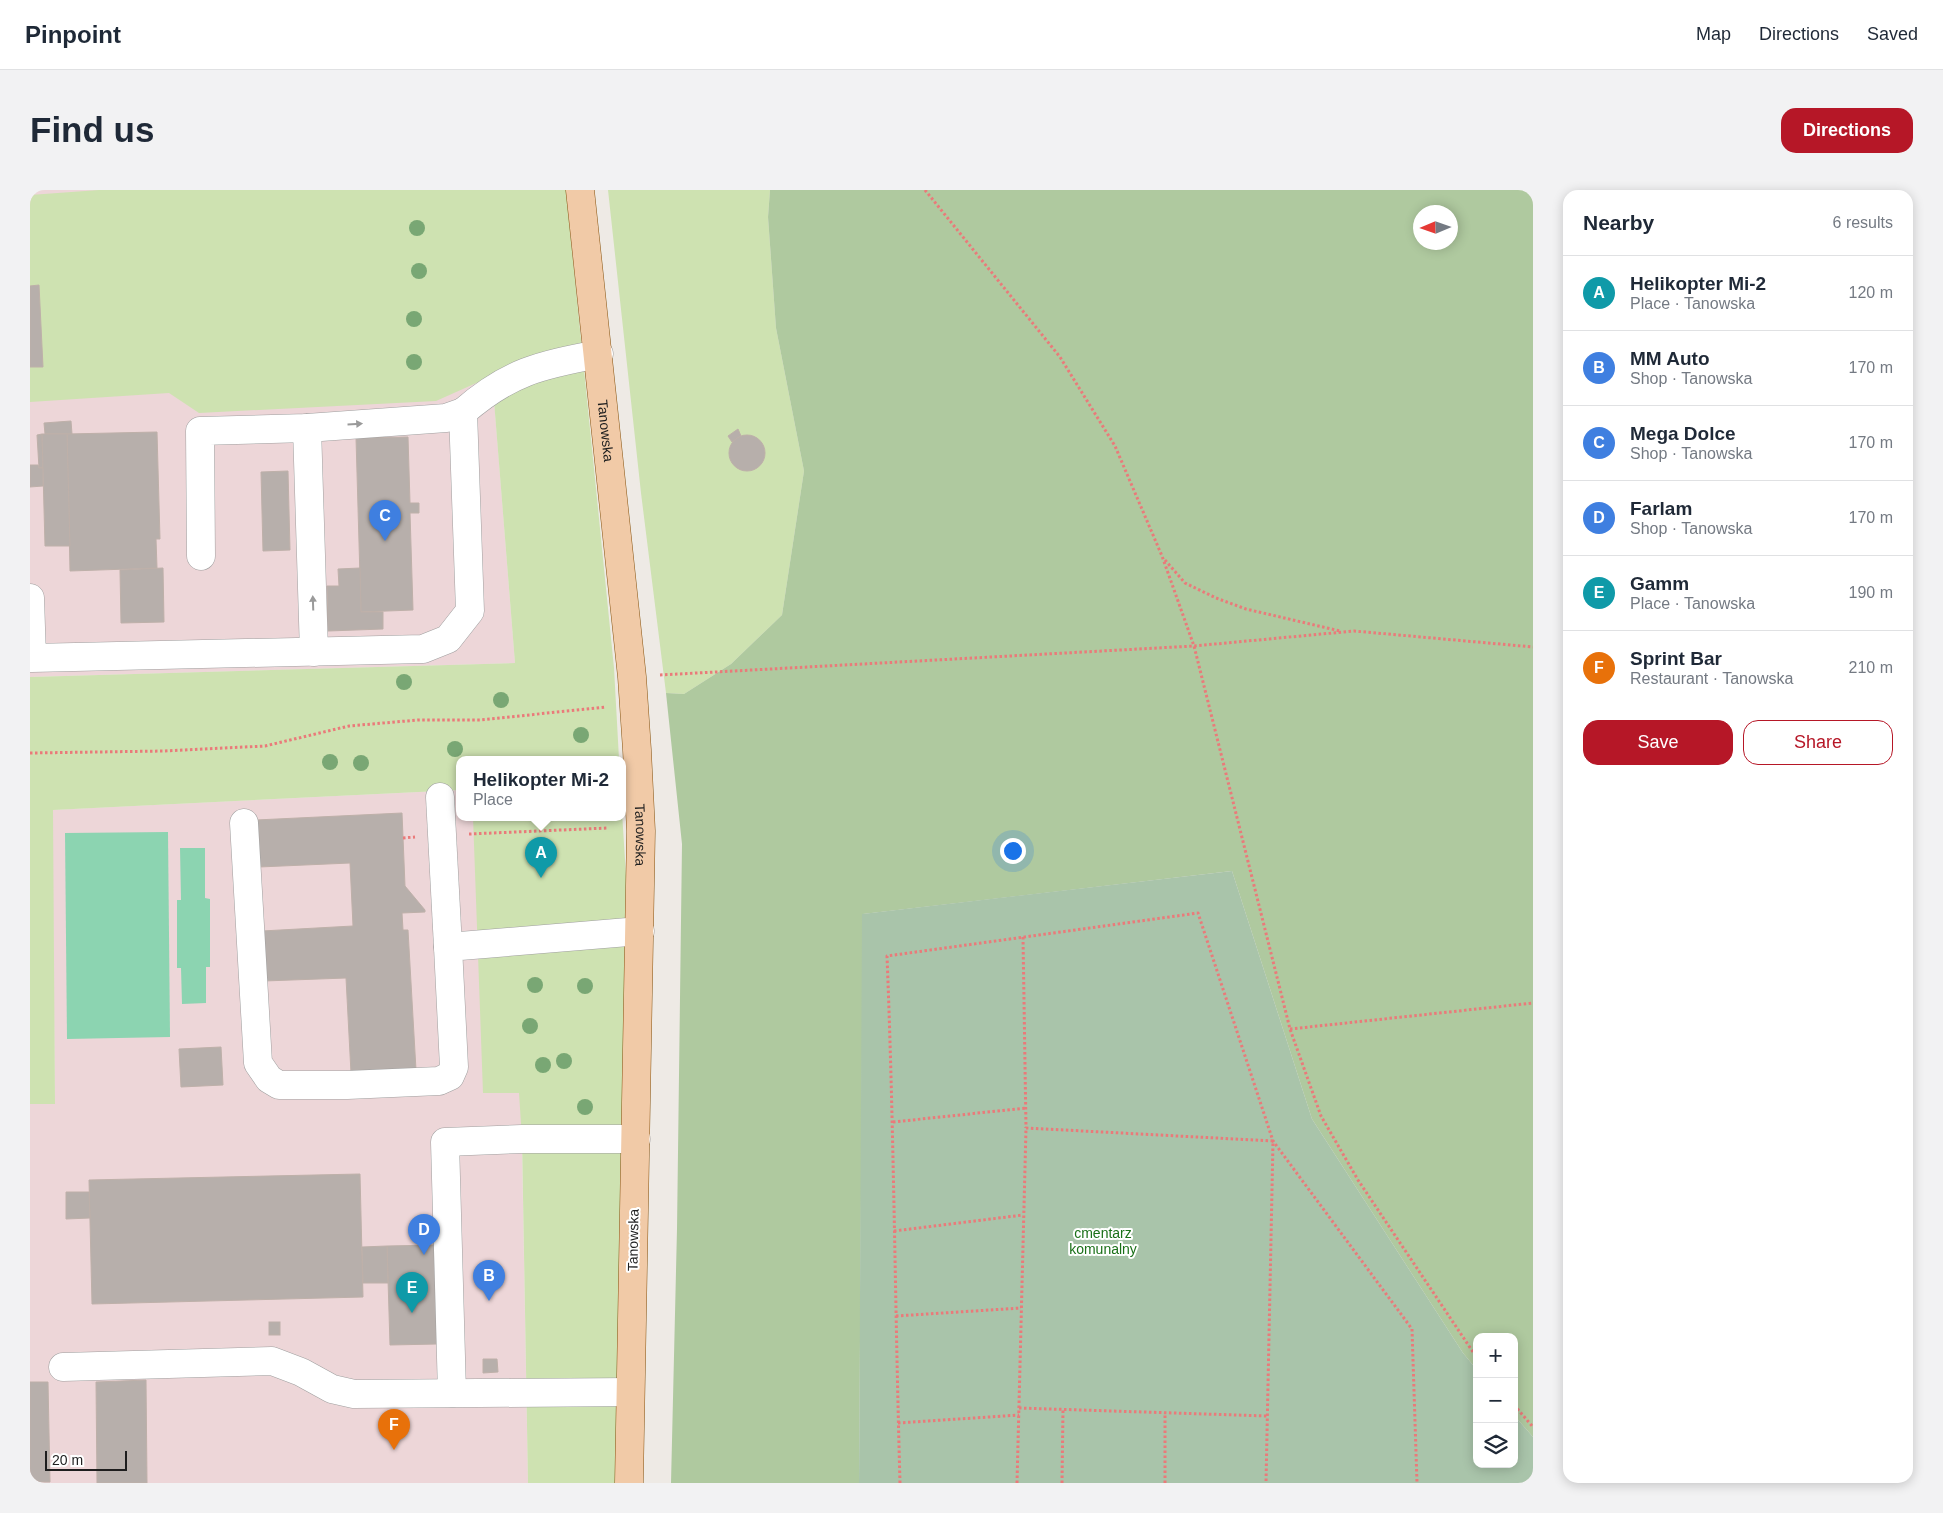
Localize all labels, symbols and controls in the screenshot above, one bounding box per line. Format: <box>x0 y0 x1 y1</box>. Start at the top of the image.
text: Pinpoint <box>25 21 121 48</box>
text: Map <box>1696 24 1731 44</box>
text: Directions <box>1759 24 1839 44</box>
text: Saved <box>1867 24 1918 44</box>
button: Directions <box>1781 108 1913 153</box>
text: Find us <box>30 110 154 149</box>
north arrow <box>1413 205 1458 250</box>
text: Nearby <box>1583 211 1654 234</box>
text: 6 results <box>1833 214 1893 231</box>
text: Helikopter Mi-2 <box>1630 273 1766 294</box>
text: A <box>1593 284 1605 301</box>
text: 120 m <box>1849 284 1893 301</box>
text: Place · Tanowska <box>1630 295 1755 312</box>
text: MM Auto <box>1630 348 1710 369</box>
text: B <box>1593 359 1605 376</box>
text: 170 m <box>1849 359 1893 376</box>
text: Shop · Tanowska <box>1630 370 1752 387</box>
street label: Tanowska <box>594 399 617 463</box>
one-way arrow <box>348 420 364 428</box>
text: Mega Dolce <box>1630 423 1736 444</box>
text: C <box>1593 434 1605 451</box>
text: 170 m <box>1849 434 1893 451</box>
text: Shop · Tanowska <box>1630 445 1752 462</box>
text: Farlam <box>1630 498 1692 519</box>
pin: C <box>369 500 401 541</box>
text: D <box>1593 509 1605 526</box>
text: 170 m <box>1849 509 1893 526</box>
text: Shop · Tanowska <box>1630 520 1752 537</box>
text: Gamm <box>1630 573 1689 594</box>
text: E <box>1594 584 1604 601</box>
text: 190 m <box>1849 584 1893 601</box>
one-way arrow <box>308 595 316 611</box>
text: Place · Tanowska <box>1630 595 1755 612</box>
text: Sprint Bar <box>1630 648 1722 669</box>
text: F <box>1594 659 1604 676</box>
text: 210 m <box>1849 659 1893 676</box>
text: Restaurant · Tanowska <box>1630 670 1793 687</box>
button: Save <box>1583 720 1733 765</box>
button: Share <box>1743 720 1893 765</box>
popup <box>456 756 626 821</box>
text: Helikopter Mi-2 <box>473 769 609 790</box>
text: Place <box>473 791 513 808</box>
street label: Tanowska <box>632 803 649 866</box>
pin: A <box>525 837 557 878</box>
your location <box>1000 838 1026 864</box>
street label: Tanowska <box>624 1209 642 1271</box>
pin: D <box>408 1214 440 1255</box>
park label: cmentarz komunalny <box>1069 1225 1137 1257</box>
pin: B <box>473 1260 505 1301</box>
pin: E <box>396 1272 428 1313</box>
map controls <box>1473 1333 1518 1468</box>
button: + <box>1473 1333 1518 1378</box>
button: − <box>1473 1378 1518 1423</box>
pin: F <box>378 1409 410 1450</box>
button: layers <box>1473 1423 1518 1468</box>
scale bar <box>45 1448 128 1471</box>
text: 20 m <box>52 1452 83 1468</box>

